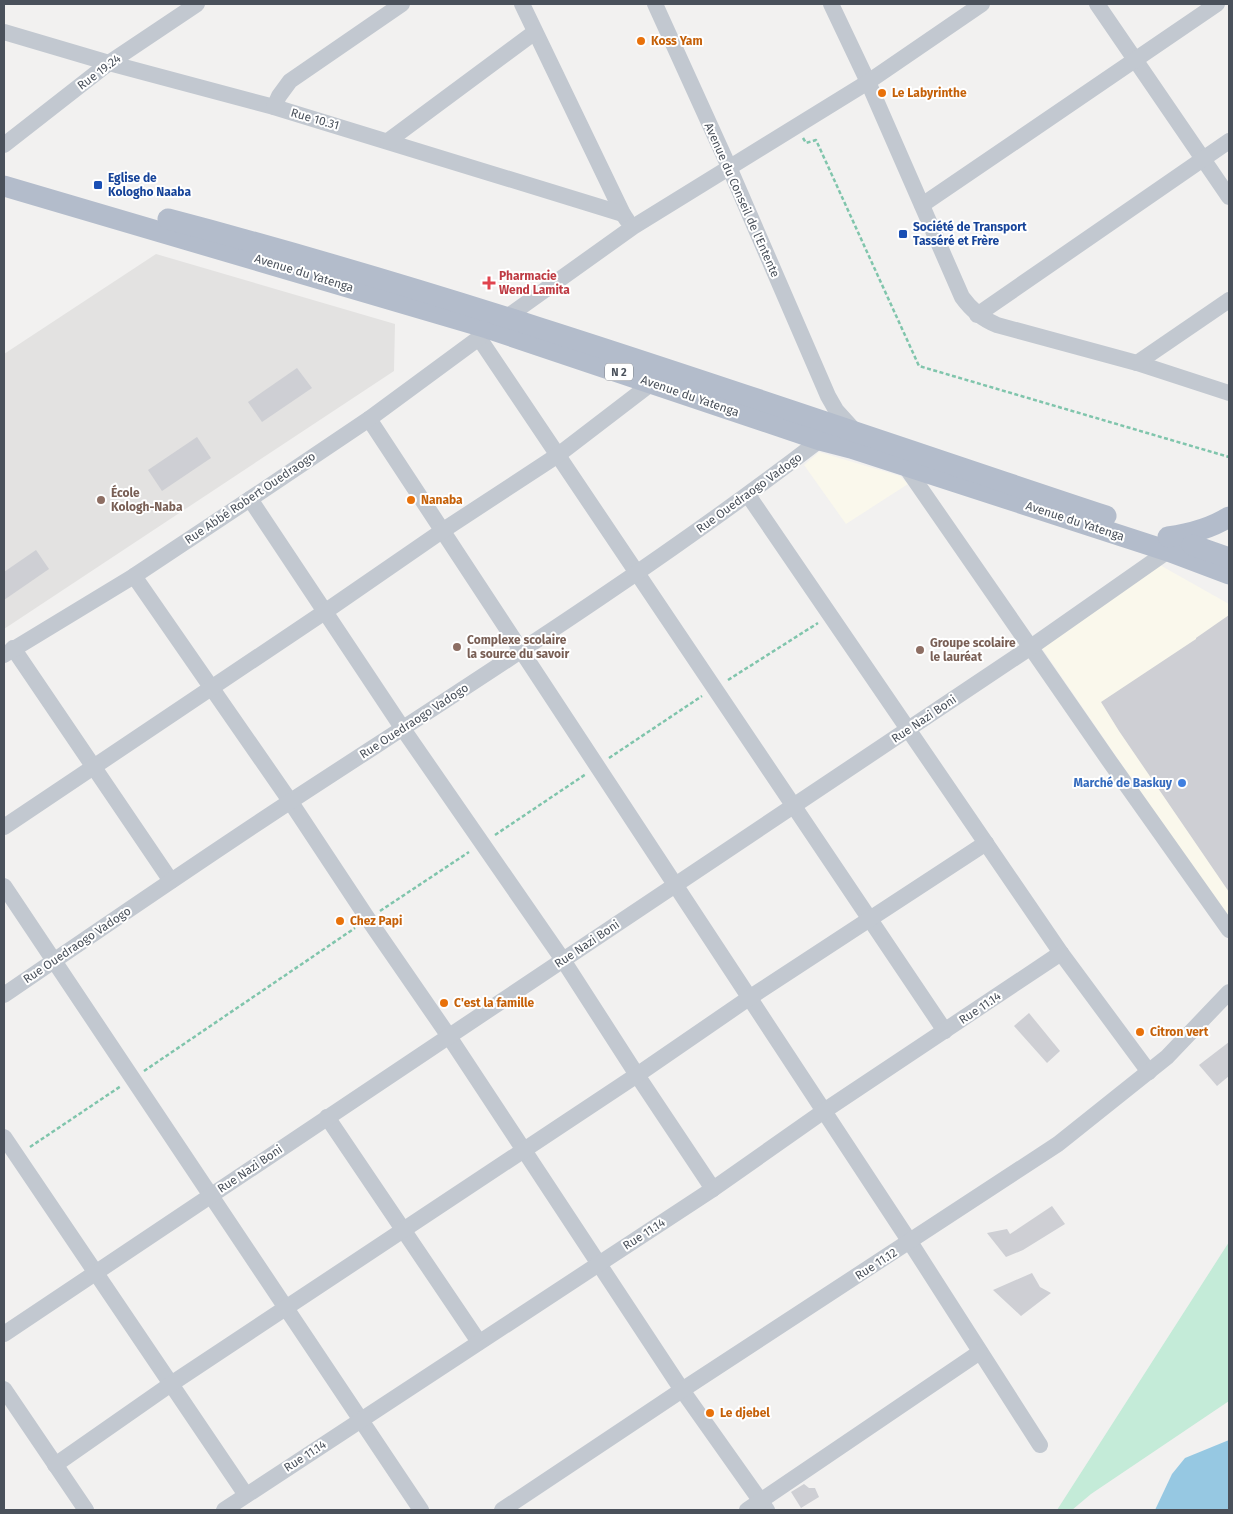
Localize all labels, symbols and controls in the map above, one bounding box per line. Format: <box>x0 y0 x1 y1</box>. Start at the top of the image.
place label: Koss Yam <box>651 34 703 48</box>
marker: Koss Yam <box>635 35 647 47</box>
street label: Rue 19.24 <box>75 51 124 93</box>
place label: Le Labyrinthe <box>892 86 967 100</box>
marker: Le Labyrinthe <box>876 87 888 99</box>
street label: Rue 10.31 <box>289 105 341 133</box>
street label: Avenue du Conseil de l'Entente <box>701 121 783 279</box>
place label: Eglise de Kologho Naaba <box>108 171 191 199</box>
marker: Eglise de Kologho Naaba <box>92 179 104 191</box>
place label: Société de Transport Tasséré et Frère <box>913 220 1027 248</box>
marker: Société de Transport Tasséré et Frère <box>897 228 909 240</box>
street label: Avenue du Yatenga <box>253 251 355 295</box>
place label: Pharmacie Wend Lamita <box>499 269 570 297</box>
marker: Pharmacie Wend Lamita <box>483 277 495 289</box>
road number: N 2 <box>605 364 633 381</box>
street label: Avenue du Yatenga <box>639 373 741 419</box>
street label: Rue Abbé Robert Ouedraogo <box>182 449 318 547</box>
street label: Rue Ouedraogo Vadogo <box>694 450 804 536</box>
place label: École Kologh-Naba <box>111 484 183 514</box>
place label: Nanaba <box>421 493 463 507</box>
marker: École Kologh-Naba <box>95 494 107 506</box>
marker: Nanaba <box>405 494 417 506</box>
street label: Avenue du Yatenga <box>1024 498 1126 544</box>
place label: Complexe scolaire la source du savoir <box>467 633 569 661</box>
place label: Groupe scolaire le lauréat <box>930 636 1016 664</box>
marker: Complexe scolaire la source du savoir <box>451 641 463 653</box>
marker: Groupe scolaire le lauréat <box>914 644 926 656</box>
street label: Rue Ouedraogo Vadogo <box>357 681 471 761</box>
street label: Rue Nazi Boni <box>889 692 959 746</box>
place label: Marché de Baskuy <box>1073 776 1173 790</box>
marker: Marché de Baskuy <box>1176 777 1188 789</box>
street label: Rue Ouedraogo Vadogo <box>20 904 134 986</box>
place label: Chez Papi <box>350 914 402 928</box>
marker: Chez Papi <box>334 915 346 927</box>
street label: Rue Nazi Boni <box>552 917 622 971</box>
street label: Rue 11.14 <box>956 989 1004 1027</box>
place label: C'est la famille <box>454 996 535 1010</box>
marker: C'est la famille <box>438 997 450 1009</box>
place label: Citron vert <box>1150 1025 1209 1039</box>
marker: Citron vert <box>1134 1026 1146 1038</box>
street label: Rue Nazi Boni <box>215 1142 285 1196</box>
street label: Rue 11.14 <box>620 1215 668 1253</box>
street label: Rue 11.12 <box>852 1245 900 1283</box>
place label: Le djebel <box>720 1406 770 1420</box>
marker: Le djebel <box>704 1407 716 1419</box>
street label: Rue 11.14 <box>281 1437 329 1475</box>

